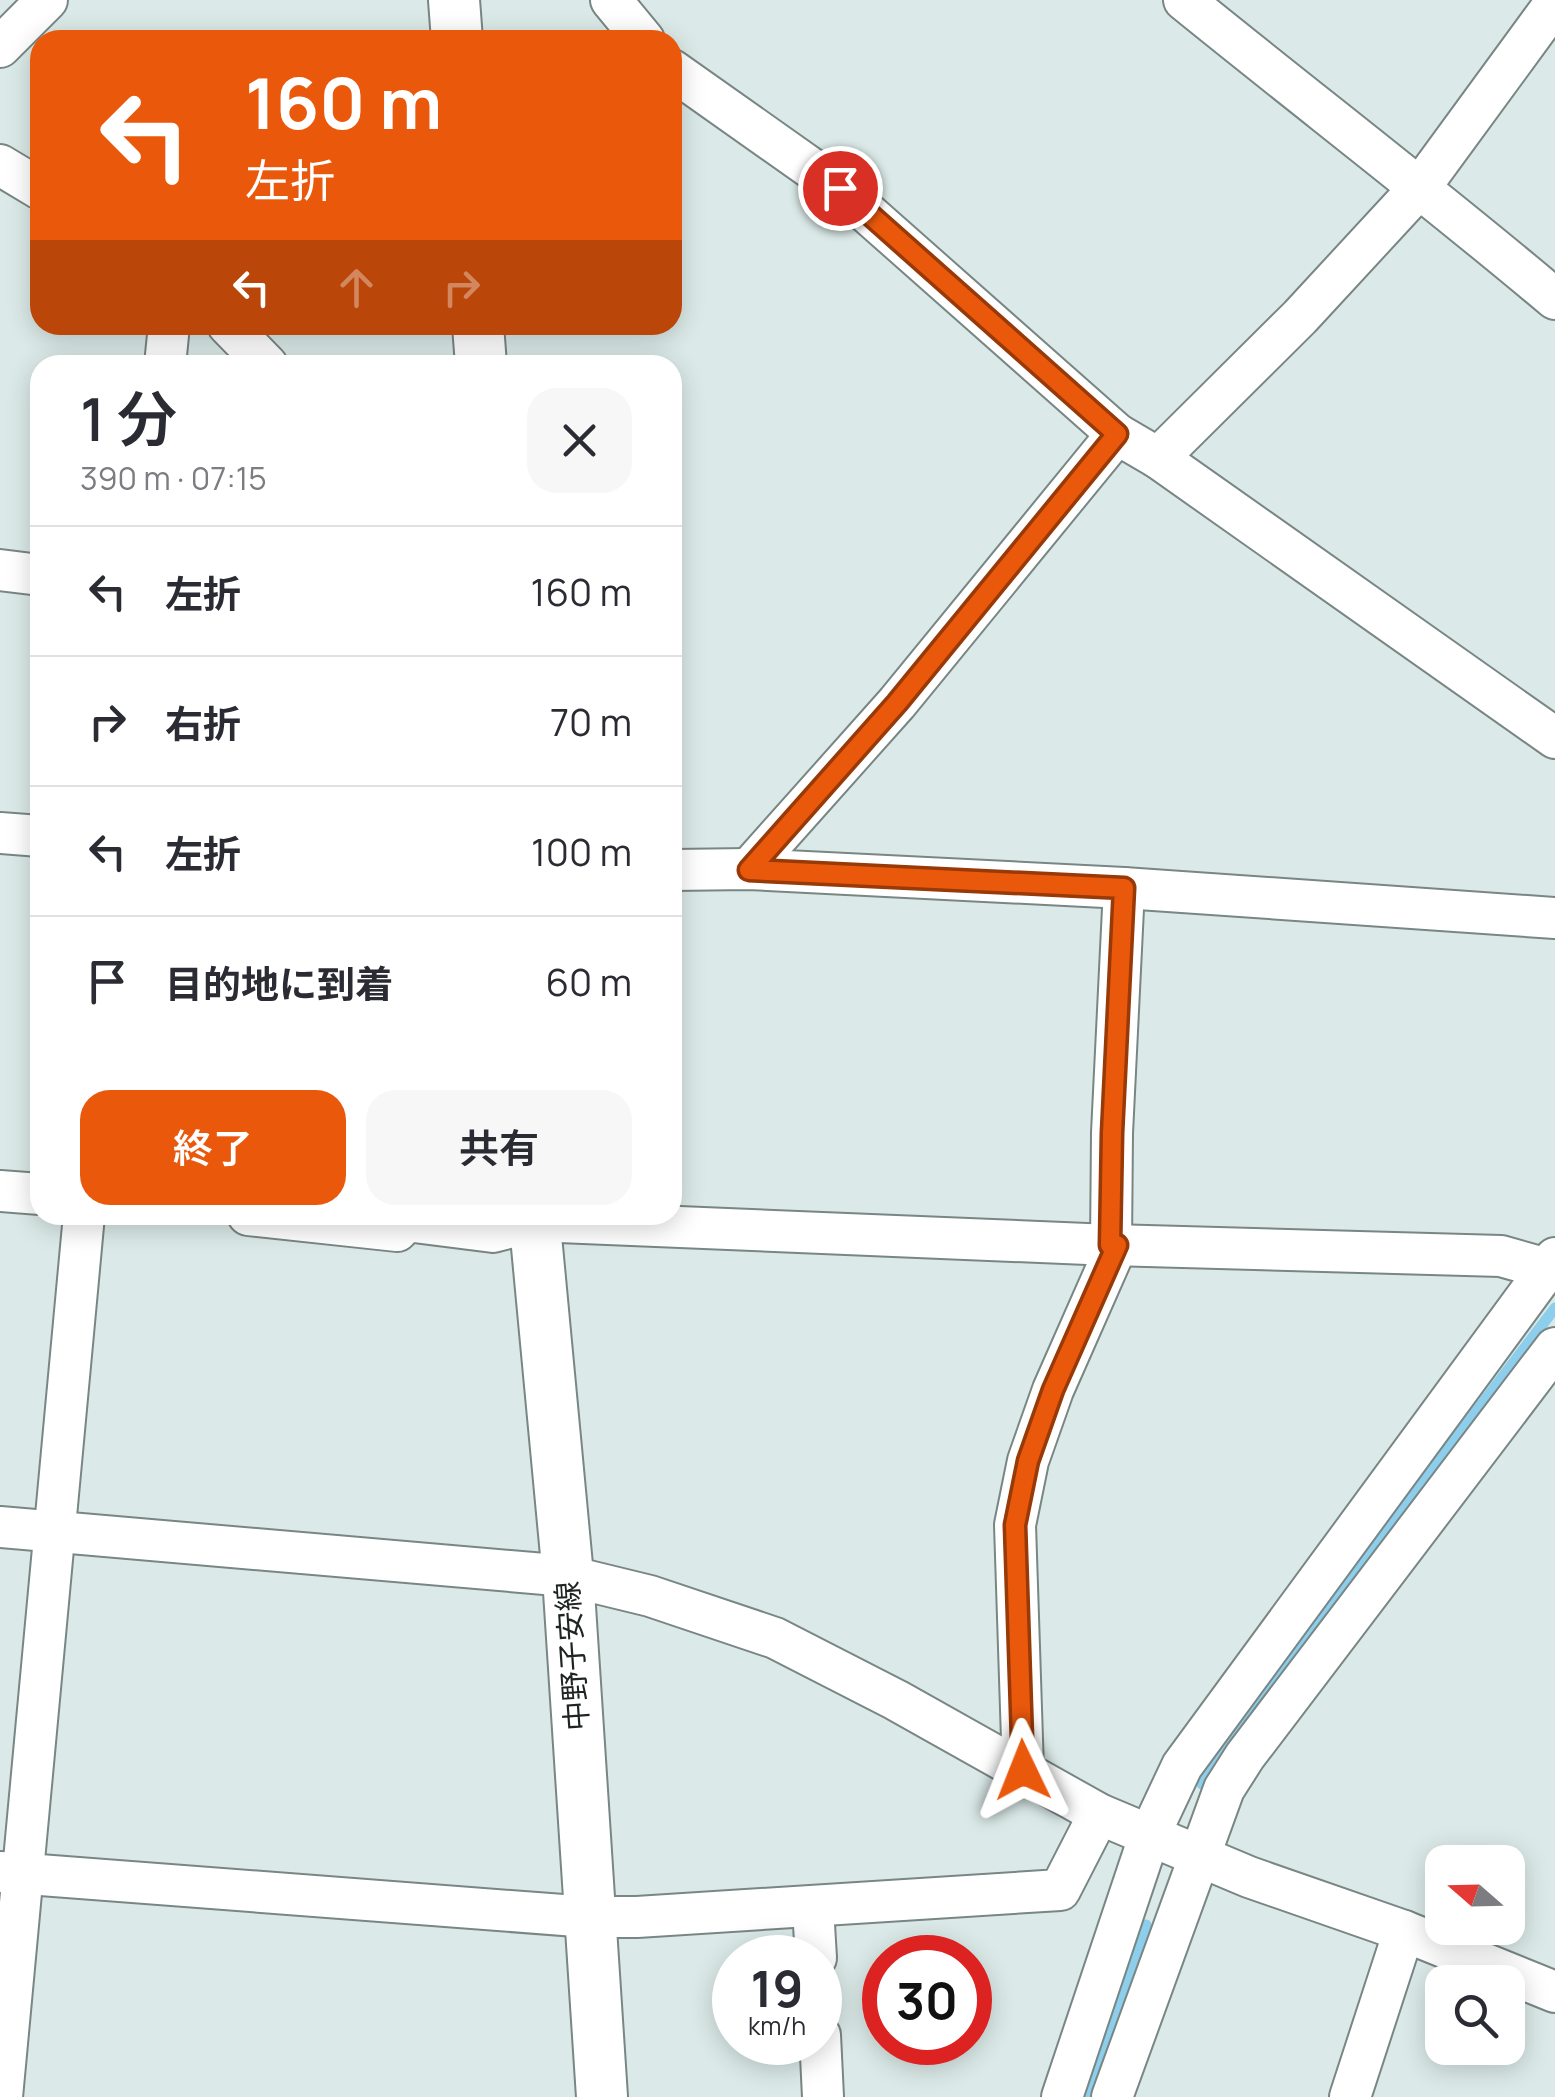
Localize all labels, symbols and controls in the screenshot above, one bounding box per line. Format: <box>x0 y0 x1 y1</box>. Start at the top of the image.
text: 160 m <box>245 54 442 150</box>
icon: left <box>80 70 210 200</box>
pin <box>798 146 883 231</box>
text: 左折 <box>245 149 335 211</box>
icon: arrive <box>813 161 868 216</box>
icon: left <box>224 260 279 315</box>
icon: ahead <box>329 260 384 315</box>
icon: right <box>434 260 489 315</box>
text: 1 分 <box>80 377 177 459</box>
button: close <box>527 388 632 493</box>
text: 390 m · 07:15 <box>80 456 267 500</box>
icon: left <box>80 564 135 619</box>
text: 160 m <box>531 565 632 617</box>
text: 左折 <box>165 567 241 619</box>
icon: right <box>80 694 135 749</box>
text: 70 m <box>550 695 632 747</box>
text: 右折 <box>165 697 241 749</box>
icon: left <box>80 824 135 879</box>
text: 100 m <box>531 825 632 877</box>
text: 左折 <box>165 827 241 879</box>
icon: arrive <box>80 954 135 1009</box>
text: 60 m <box>545 955 632 1007</box>
text: 目的地に到着 <box>165 957 393 1009</box>
button: 終了 <box>80 1090 346 1205</box>
button: 共有 <box>366 1090 632 1205</box>
street label: 中野子安線 <box>546 1580 597 1732</box>
position arrow <box>971 1718 1075 1822</box>
north arrow <box>1425 1845 1525 1945</box>
map controls <box>1425 1845 1525 2065</box>
speed limit sign: 30 <box>862 1935 992 2065</box>
text: 19 <box>751 1954 803 2022</box>
button: search <box>1425 1965 1525 2065</box>
text: km/h <box>748 2008 806 2043</box>

